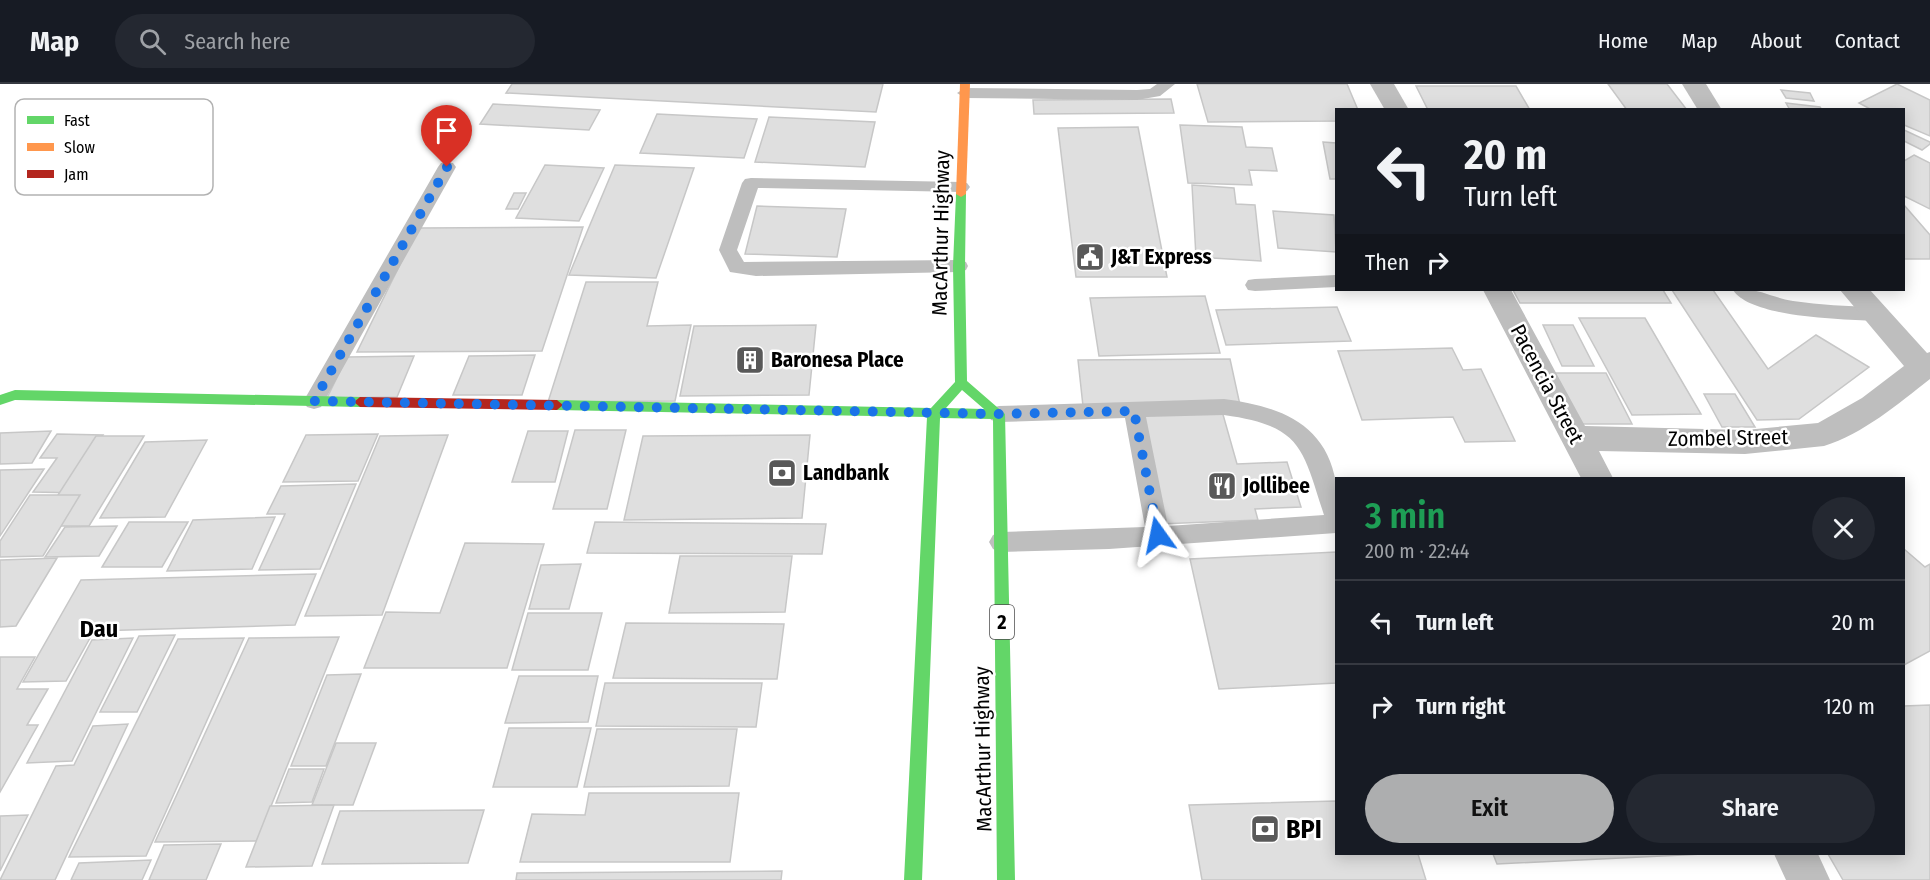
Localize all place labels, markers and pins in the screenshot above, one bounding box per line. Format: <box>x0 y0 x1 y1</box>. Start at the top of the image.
pin <box>421 105 472 167</box>
public building icon: J&T Express <box>1074 241 1106 273</box>
place label: J&T Express <box>1110 244 1212 270</box>
building icon: Baronesa Place <box>734 344 766 376</box>
place label: Baronesa Place <box>771 347 904 373</box>
bank icon: Landbank <box>766 457 798 489</box>
place label: Landbank <box>803 460 889 486</box>
restaurant icon: Jollibee <box>1206 470 1238 502</box>
place label: Jollibee <box>1242 473 1310 499</box>
bank icon: BPI <box>1249 813 1281 845</box>
place label: BPI <box>1286 814 1322 845</box>

